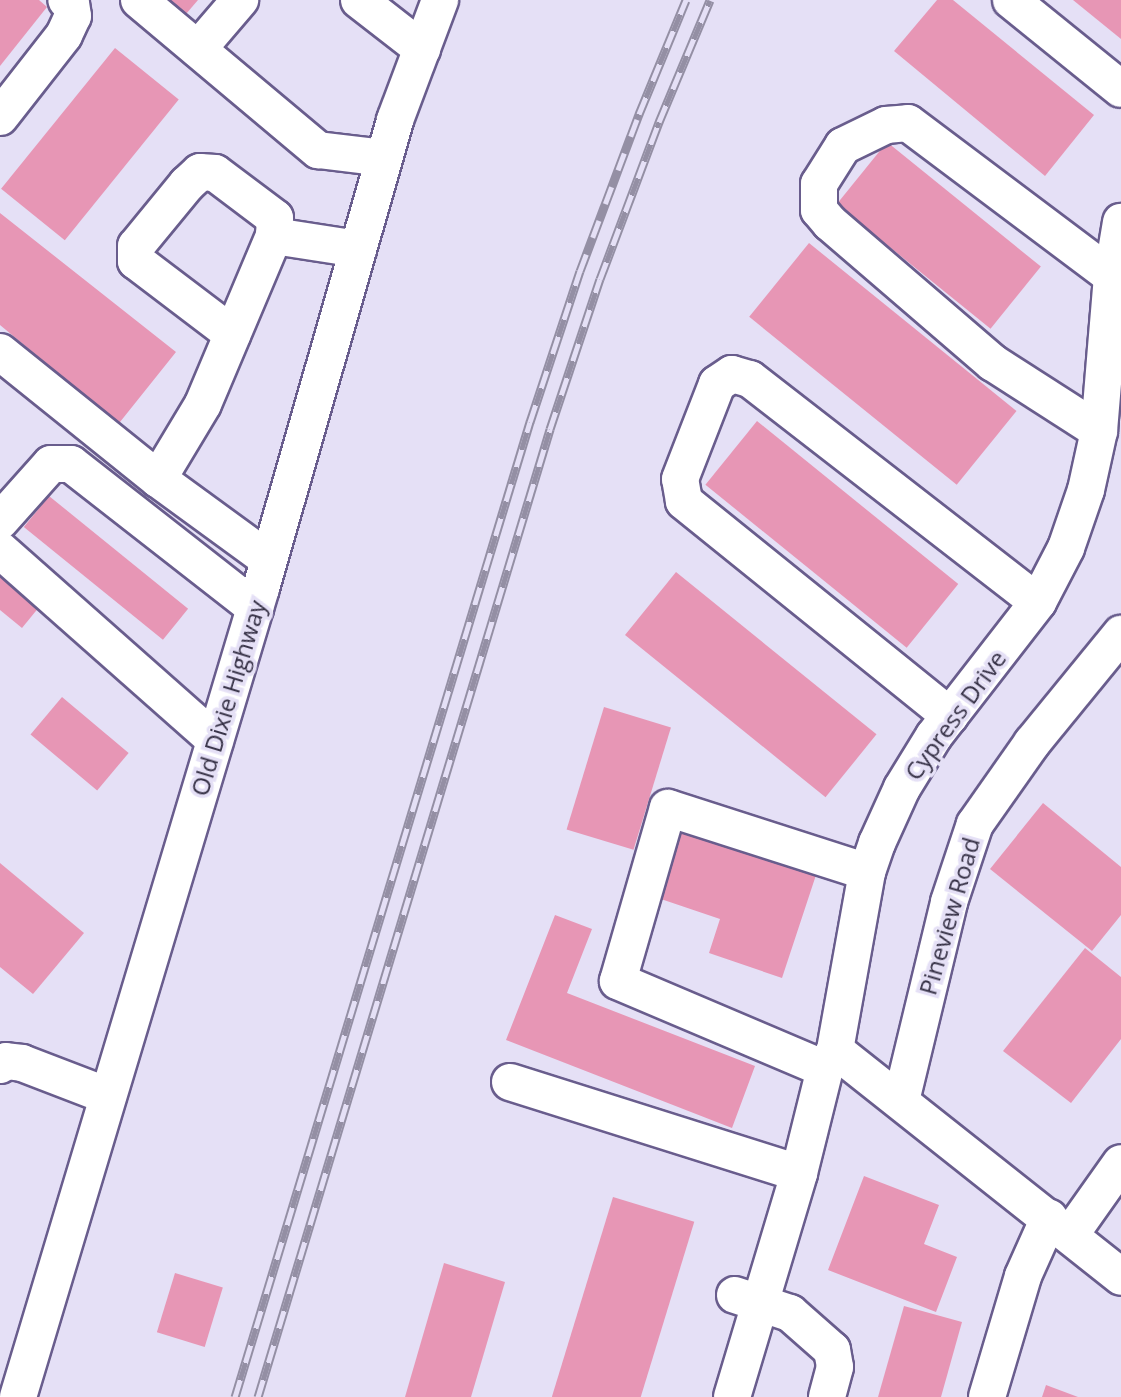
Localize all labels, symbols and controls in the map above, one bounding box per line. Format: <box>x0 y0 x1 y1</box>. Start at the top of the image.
street label: Old Dixie Highway <box>185 597 271 799</box>
street label: Cypress Drive <box>898 645 1012 785</box>
street label: Pineview Road <box>913 834 985 998</box>

